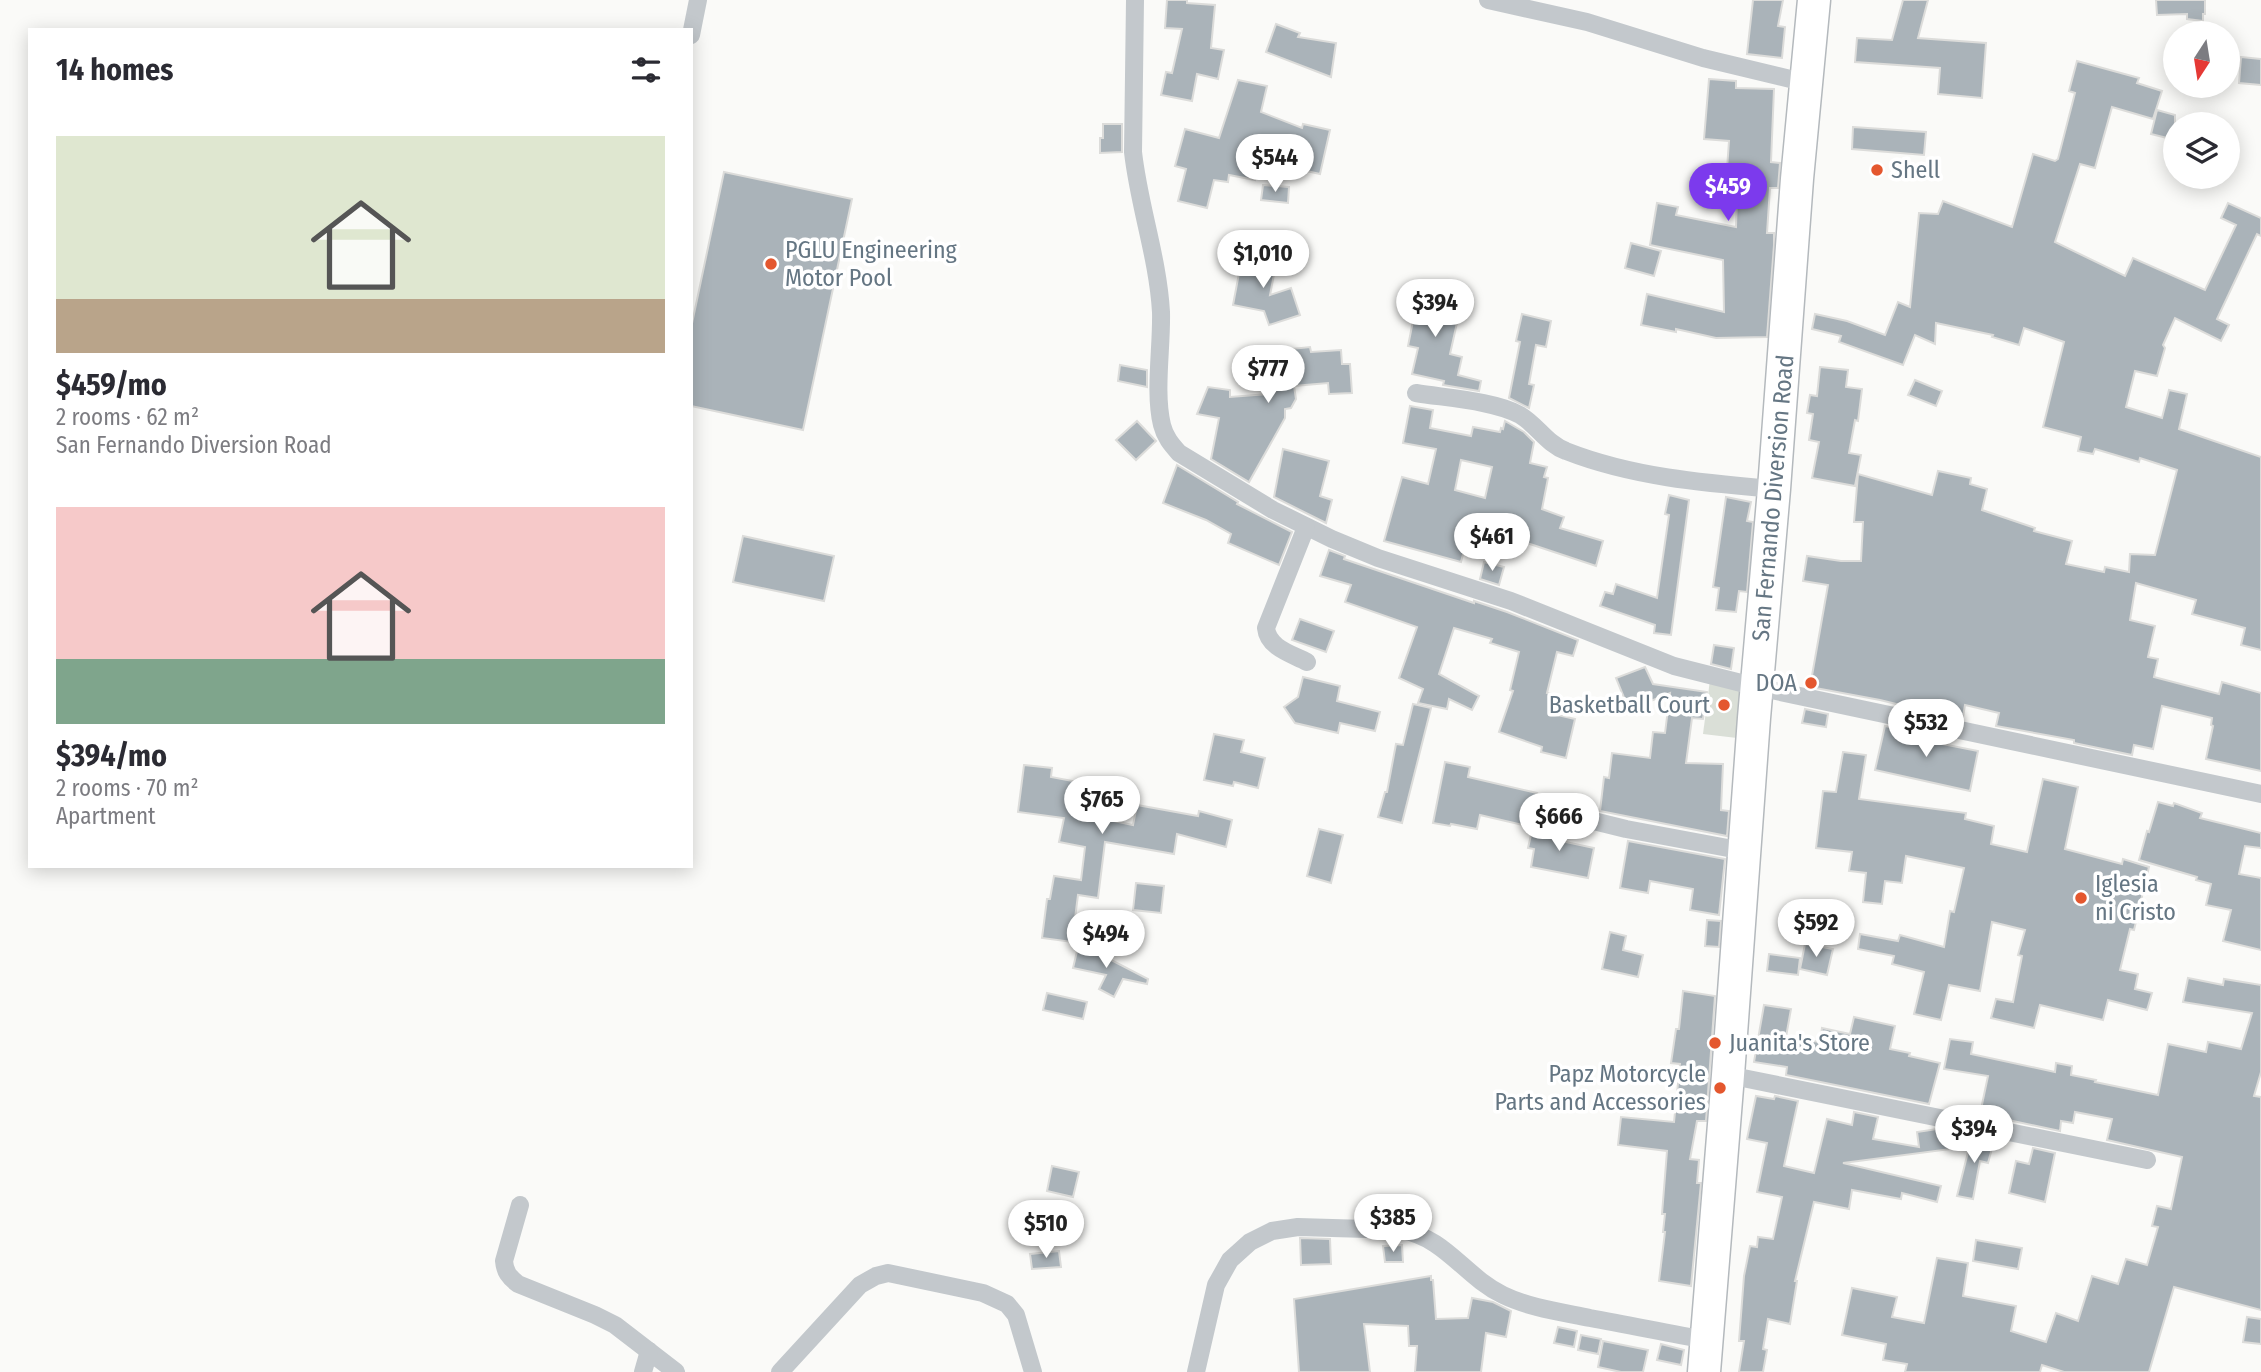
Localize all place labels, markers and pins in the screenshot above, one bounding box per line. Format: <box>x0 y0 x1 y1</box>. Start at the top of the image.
pin: $544 <box>1234 134 1316 194</box>
place label: Shell <box>1891 156 1940 184</box>
marker: Shell <box>1869 162 1885 178</box>
pin: $459 <box>1687 164 1769 223</box>
pin: $1,010 <box>1206 230 1320 290</box>
place label: PGLU Engineering Motor Pool <box>785 236 958 292</box>
marker: PGLU Engineering Motor Pool <box>763 256 779 272</box>
pin: $394 <box>1394 280 1476 339</box>
pin: $777 <box>1227 346 1309 405</box>
pin: $461 <box>1451 514 1533 573</box>
place label: DOA <box>1756 669 1797 697</box>
marker: DOA <box>1803 675 1819 691</box>
place label: Basketball Court <box>1549 691 1710 719</box>
marker: Basketball Court <box>1716 697 1732 713</box>
pin: $532 <box>1885 700 1967 759</box>
pin: $765 <box>1061 776 1143 836</box>
pin: $666 <box>1518 794 1600 853</box>
place label: Iglesia ni Cristo <box>2095 870 2176 926</box>
marker: Iglesia ni Cristo <box>2073 890 2089 906</box>
pin: $592 <box>1775 900 1857 959</box>
pin: $494 <box>1065 911 1147 970</box>
place label: Juanita's Store <box>1729 1029 1870 1057</box>
marker: Juanita's Store <box>1707 1035 1723 1051</box>
place label: Papz Motorcycle Parts and Accessories <box>1494 1060 1706 1116</box>
marker: Papz Motorcycle Parts and Accessories <box>1712 1080 1728 1096</box>
pin: $394 <box>1933 1106 2015 1165</box>
pin: $385 <box>1352 1194 1434 1254</box>
pin: $510 <box>1005 1200 1087 1260</box>

